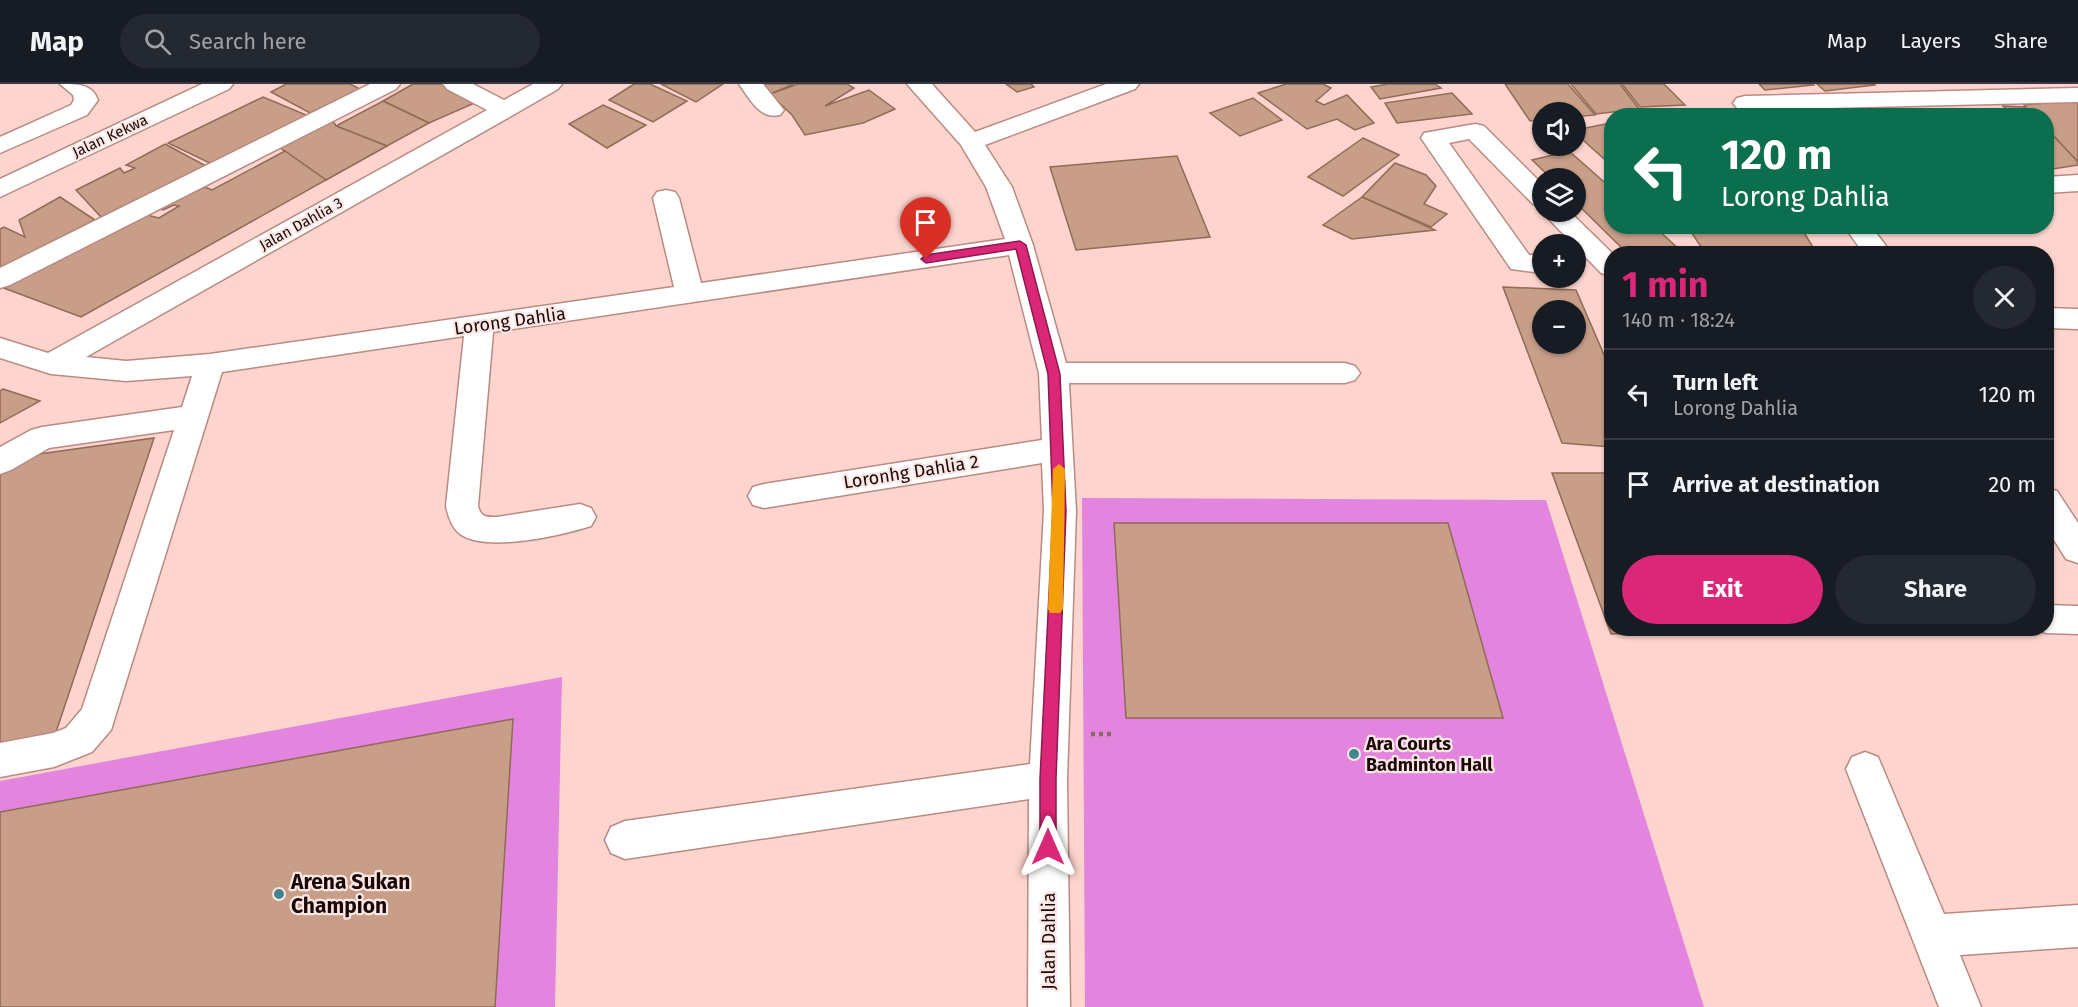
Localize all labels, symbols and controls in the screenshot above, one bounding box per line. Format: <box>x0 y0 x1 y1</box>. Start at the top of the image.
search box <box>120 14 540 68</box>
text: Map <box>30 25 84 58</box>
icon: search <box>141 25 174 58</box>
text: Search here <box>189 28 307 55</box>
text: Map <box>1827 28 1867 54</box>
text: Layers <box>1900 28 1961 54</box>
text: Share <box>1994 28 2048 54</box>
map controls <box>1532 102 1586 354</box>
button: sound <box>1532 102 1586 156</box>
street label: Jalan Kekwa <box>69 111 151 161</box>
text: 120 m <box>1721 130 1832 180</box>
icon: left <box>1622 132 1700 210</box>
button: layers <box>1532 168 1586 222</box>
text: Lorong Dahlia <box>1721 181 1890 213</box>
street label: Jalan Dahlia 3 <box>256 194 346 254</box>
pin <box>900 197 951 259</box>
icon: arrive <box>909 206 942 239</box>
button: + <box>1532 234 1586 288</box>
text: 1 min <box>1622 263 1709 307</box>
button: close <box>1973 266 2036 329</box>
button: − <box>1532 300 1586 354</box>
street label: Lorong Dahlia <box>453 302 567 340</box>
text: 140 m · 18:24 <box>1622 308 1735 332</box>
text: Turn left <box>1673 369 1758 396</box>
icon: left <box>1622 378 1655 411</box>
text: 120 m <box>1979 381 2036 408</box>
text: Lorong Dahlia <box>1673 396 1798 420</box>
street label: Loronhg Dahlia 2 <box>842 450 980 494</box>
icon: arrive <box>1622 468 1655 501</box>
text: Arrive at destination <box>1673 471 1880 498</box>
text: 20 m <box>1988 471 2036 498</box>
button: Exit <box>1622 555 1823 624</box>
button: Share <box>1835 555 2036 624</box>
place label: Ara Courts Badminton Hall <box>1365 733 1493 776</box>
marker: Ara Courts Badminton Hall <box>1347 747 1361 761</box>
position arrow <box>1016 815 1080 879</box>
place label: Arena Sukan Champion <box>290 869 410 919</box>
marker: Arena Sukan Champion <box>272 887 286 901</box>
street label: Jalan Dahlia <box>1038 892 1060 990</box>

